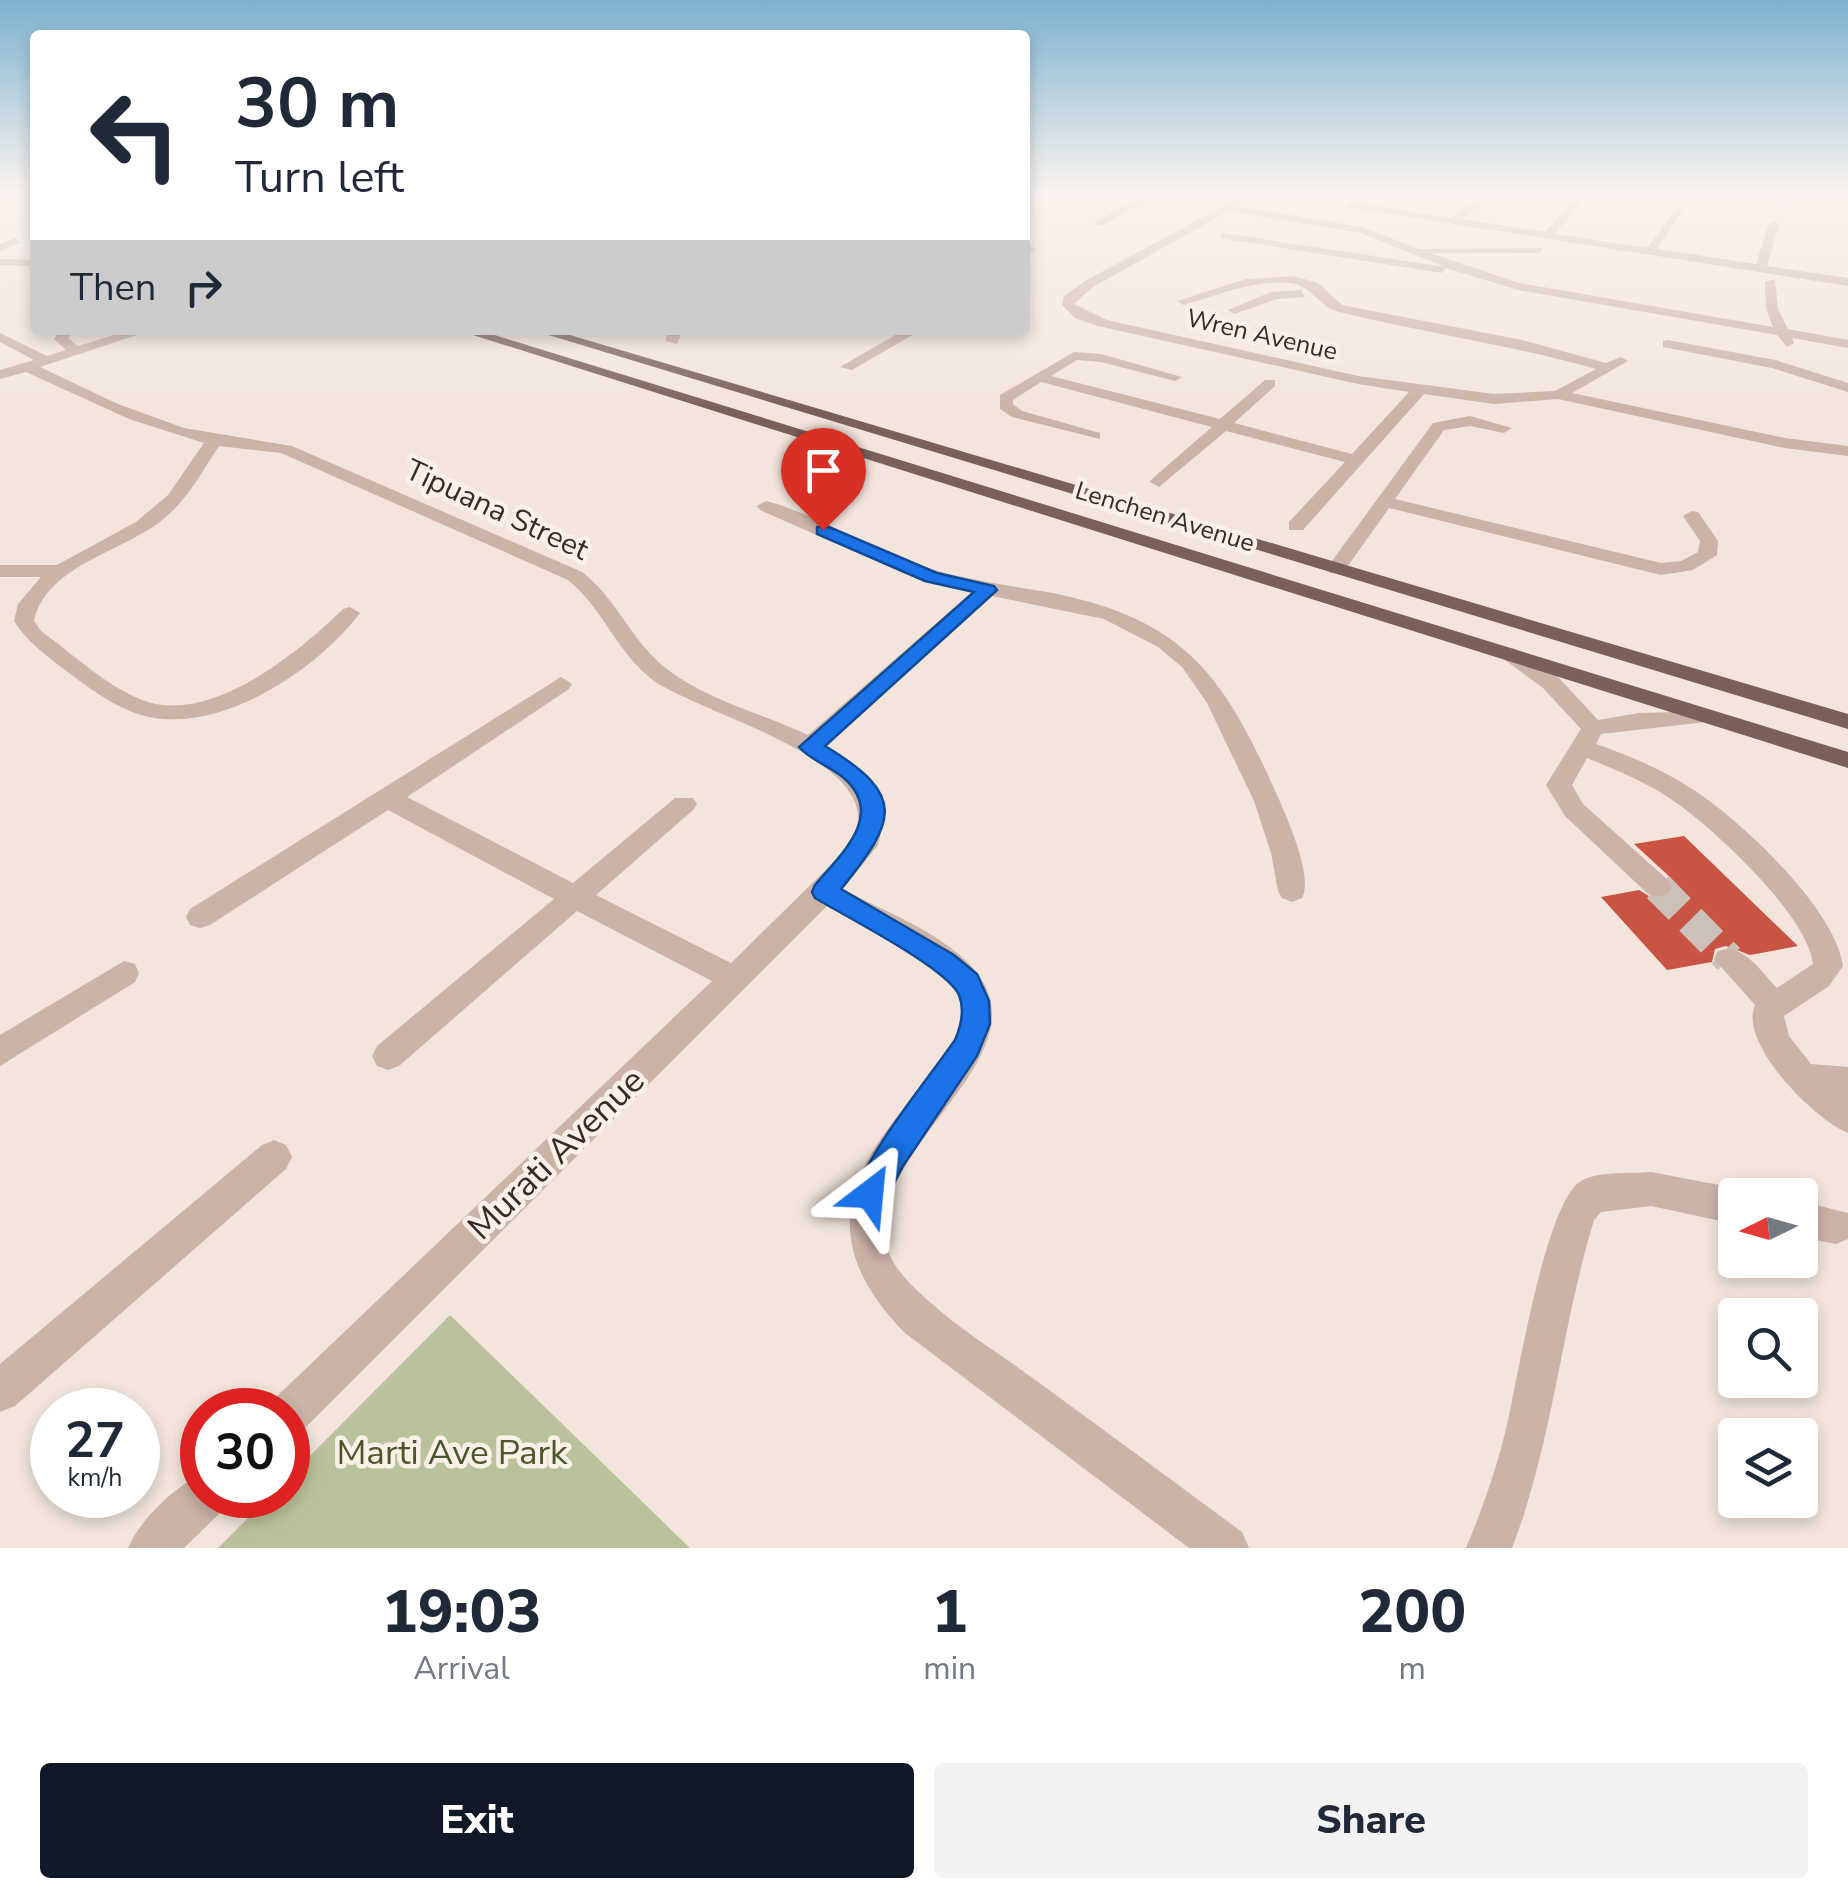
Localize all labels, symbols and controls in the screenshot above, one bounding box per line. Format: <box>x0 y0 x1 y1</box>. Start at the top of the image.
text: 30 m <box>235 56 399 152</box>
icon: left <box>70 70 200 200</box>
text: Turn left <box>235 147 404 208</box>
icon: right <box>176 260 231 315</box>
text: Then <box>70 262 156 313</box>
street label: Wren Avenue <box>1183 301 1341 369</box>
pin <box>781 428 866 531</box>
icon: arrive <box>796 443 851 498</box>
street label: Tipuana Street <box>399 450 596 571</box>
street label: Lenchen Avenue <box>1071 474 1259 560</box>
street label: Murati Avenue <box>457 1058 655 1250</box>
position arrow <box>818 1142 922 1246</box>
north arrow <box>1718 1178 1818 1278</box>
map controls <box>1718 1178 1818 1518</box>
button: search <box>1718 1298 1818 1398</box>
speed limit sign: 30 <box>180 1388 310 1518</box>
text: 27 <box>65 1406 125 1475</box>
button: layers <box>1718 1418 1818 1518</box>
park label: Marti Ave Park <box>336 1429 568 1476</box>
text: km/h <box>67 1461 123 1495</box>
text: 19:03 <box>382 1571 541 1653</box>
text: 1 <box>932 1571 968 1653</box>
text: 200 <box>1358 1571 1466 1653</box>
text: Arrival <box>414 1647 510 1690</box>
text: min <box>923 1647 976 1690</box>
text: m <box>1398 1647 1426 1690</box>
button: Exit <box>40 1763 914 1878</box>
button: Share <box>934 1763 1808 1878</box>

